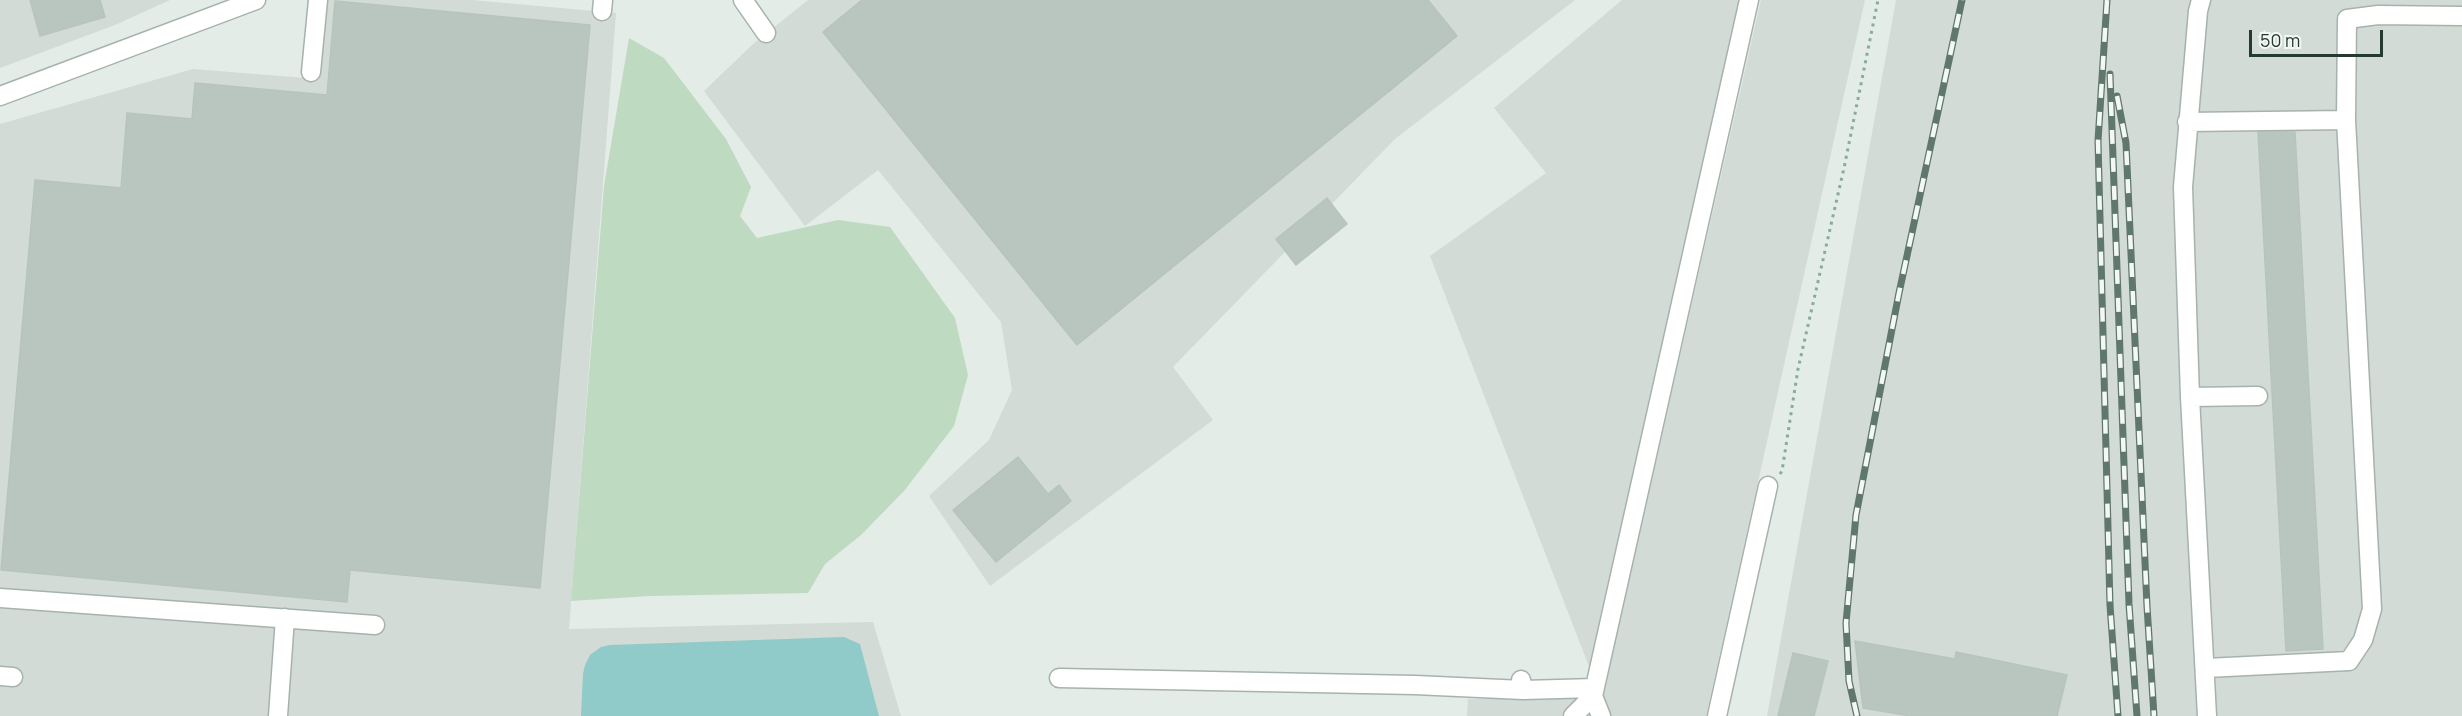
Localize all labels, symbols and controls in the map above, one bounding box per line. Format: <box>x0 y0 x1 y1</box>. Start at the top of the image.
scale bar <box>2252 18 2386 56</box>
text: 50 m <box>2260 28 2300 52</box>

